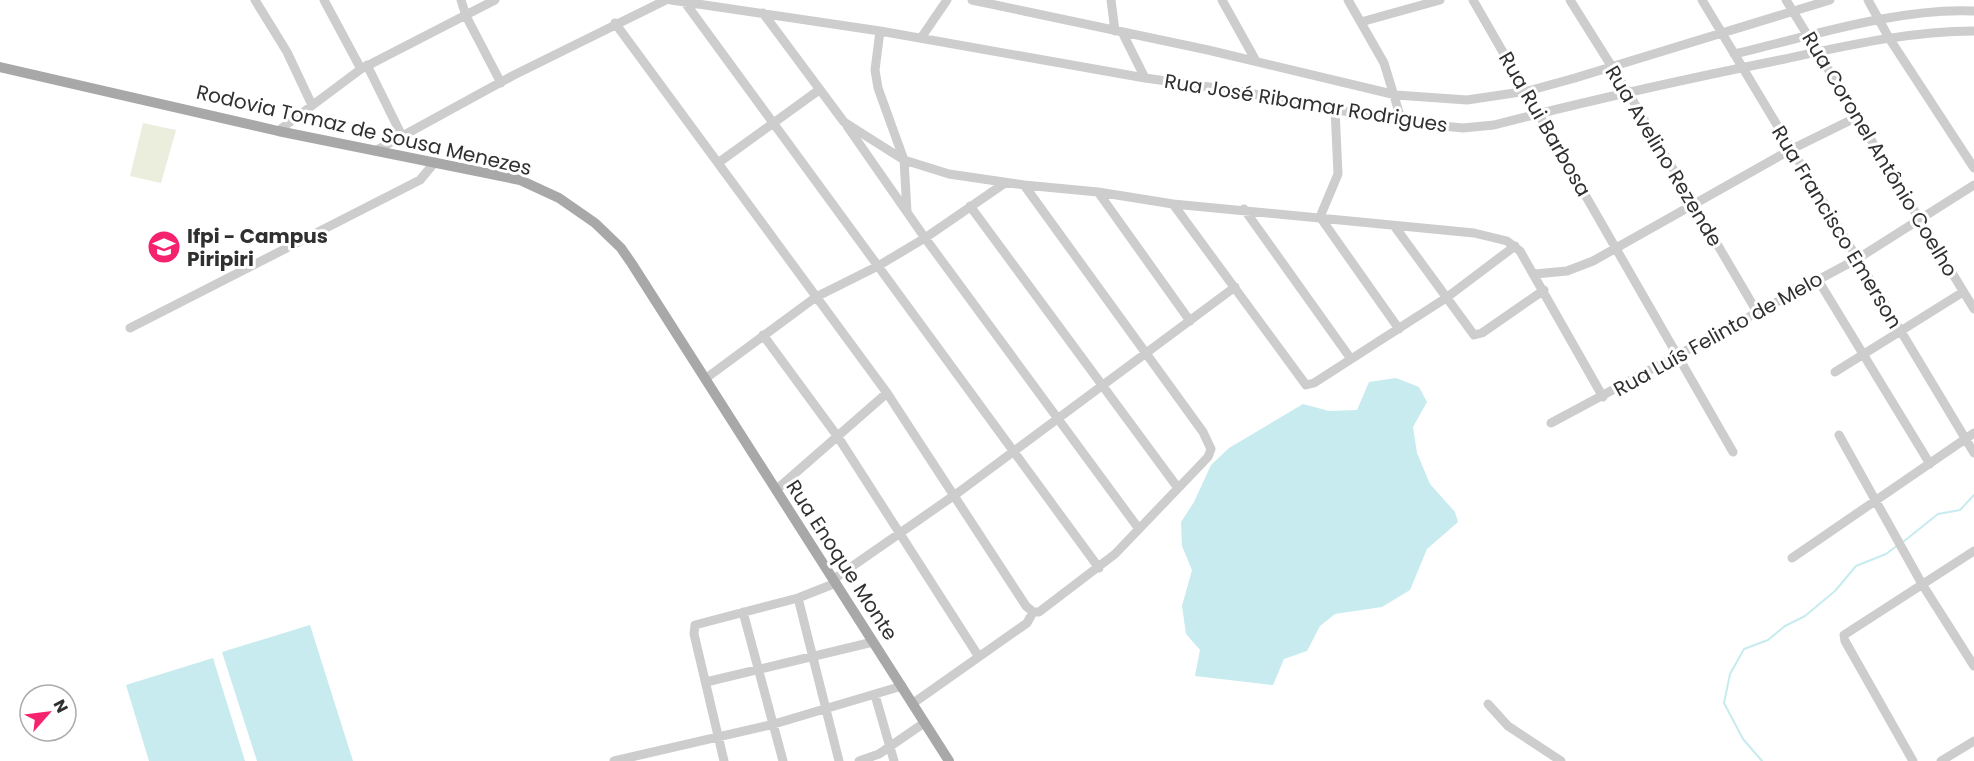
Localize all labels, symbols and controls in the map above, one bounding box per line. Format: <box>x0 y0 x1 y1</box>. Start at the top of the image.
street label: Rua Coronel Antônio Coelho <box>1796 26 1964 282</box>
street label: Rua Rui Barbosa <box>1492 47 1598 201</box>
street label: Rua Avelino Rezende <box>1599 60 1729 252</box>
street label: Rua José Ribamar Rodrigues <box>1162 67 1450 139</box>
street label: Rodovia Tomaz de Sousa Menezes <box>194 78 534 182</box>
street label: Rua Francisco Emerson <box>1765 120 1909 334</box>
place label: Ifpi - Campus Piripiri <box>187 222 328 273</box>
school or university icon: Ifpi - Campus Piripiri <box>146 229 182 265</box>
street label: Rua Luís Felinto de Melo <box>1608 265 1828 403</box>
street label: Rua Enoque Monte <box>780 474 904 646</box>
north arrow <box>18 683 78 743</box>
text: N <box>48 695 74 717</box>

